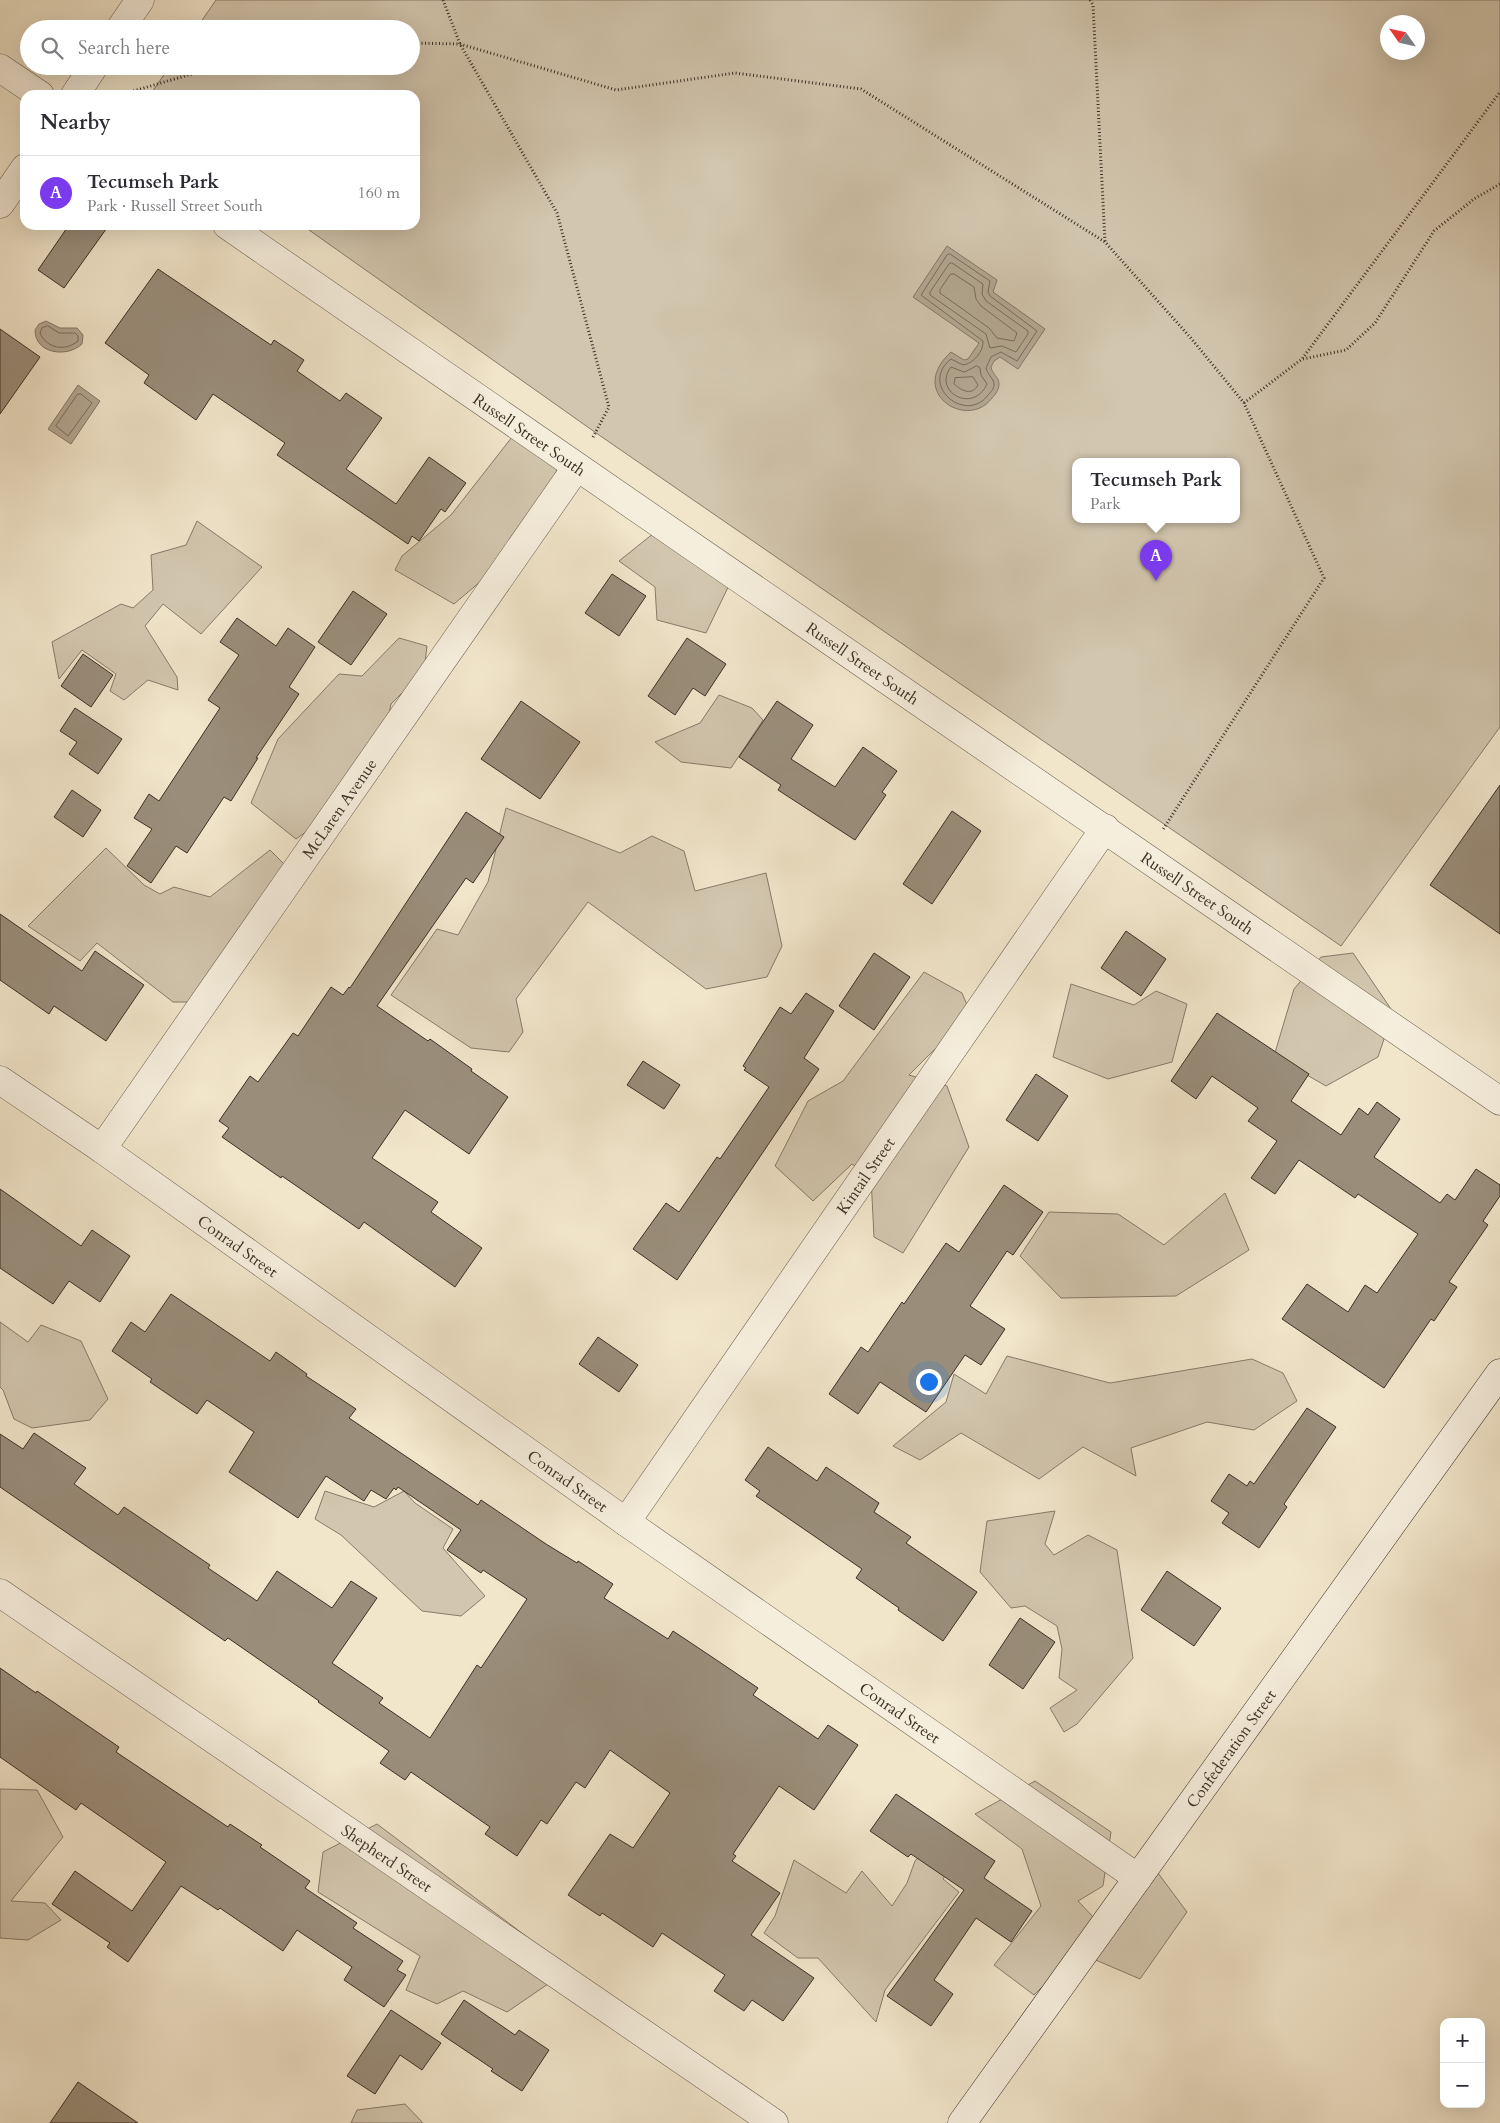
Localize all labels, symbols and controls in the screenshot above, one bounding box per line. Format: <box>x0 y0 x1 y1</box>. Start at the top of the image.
north arrow <box>1380 15 1425 60</box>
search box <box>20 20 420 75</box>
icon: search <box>38 34 66 62</box>
text: Search here <box>78 35 170 61</box>
text: Nearby <box>40 108 111 137</box>
text: Tecumseh Park <box>87 169 219 195</box>
text: A <box>50 182 62 204</box>
text: 160 m <box>358 182 400 204</box>
text: Park · Russell Street South <box>87 195 263 217</box>
street label: Russell Street South <box>468 389 590 482</box>
popup <box>1072 458 1240 523</box>
text: Tecumseh Park <box>1090 467 1222 493</box>
text: Park <box>1090 493 1121 515</box>
pin: A <box>1140 540 1172 581</box>
street label: Russell Street South <box>801 617 923 711</box>
street label: McLaren Avenue <box>297 755 382 863</box>
street label: Russell Street South <box>1136 847 1258 940</box>
street label: Kintail Street <box>832 1133 900 1219</box>
street label: Conrad Street <box>193 1210 282 1283</box>
your location <box>916 1369 942 1395</box>
street label: Conrad Street <box>523 1445 612 1518</box>
street label: Conrad Street <box>854 1677 944 1749</box>
street label: Confederation Street <box>1182 1685 1281 1813</box>
street label: Shepherd Street <box>337 1820 436 1898</box>
map controls <box>1440 2018 1485 2108</box>
button: + <box>1440 2018 1485 2063</box>
button: − <box>1440 2063 1485 2108</box>

